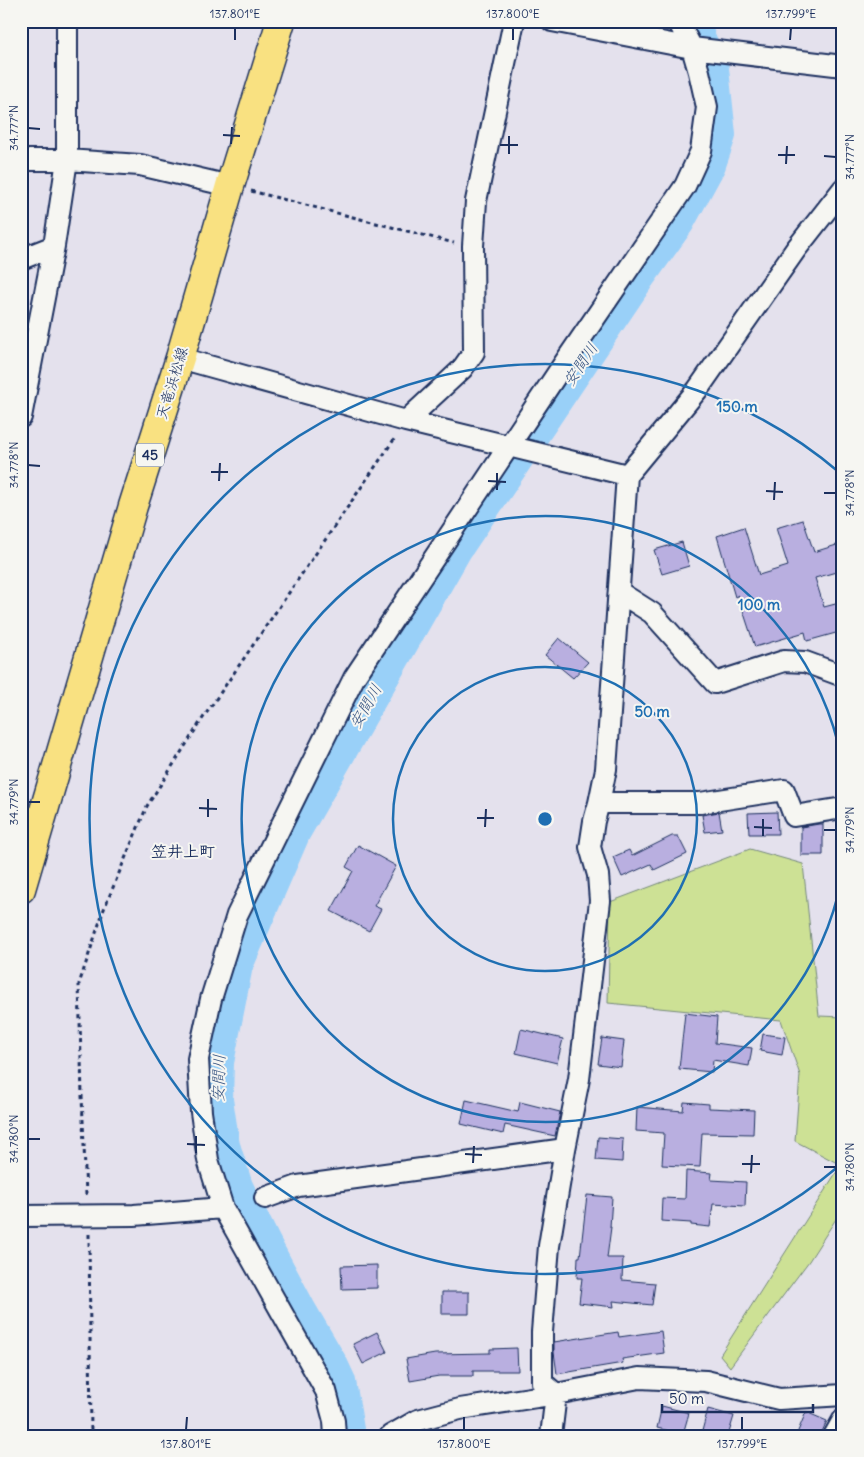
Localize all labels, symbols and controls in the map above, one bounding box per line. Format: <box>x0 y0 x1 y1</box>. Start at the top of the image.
text: 137.801°E <box>210 6 260 21</box>
text: 137.800°E <box>486 6 540 21</box>
text: 137.799°E <box>766 6 816 21</box>
text: 34.777°N <box>6 105 21 151</box>
text: 34.777°N <box>842 134 857 180</box>
water label: 安間川 <box>558 339 602 389</box>
street label: 天竜浜松線 <box>151 344 192 422</box>
text: 150 m <box>716 397 758 416</box>
text: 34.778°N <box>6 441 21 489</box>
road number: 45 <box>136 444 164 466</box>
text: 34.778°N <box>842 469 857 517</box>
text: 100 m <box>738 595 780 614</box>
water label: 安間川 <box>344 680 386 732</box>
text: 50 m <box>634 702 670 721</box>
text: 34.779°N <box>6 778 21 826</box>
text: 34.779°N <box>842 806 857 854</box>
centre of rings <box>536 810 554 828</box>
district label: 笠井上町 <box>151 841 215 861</box>
water label: 安間川 <box>207 1054 229 1102</box>
text: 34.780°N <box>6 1114 21 1164</box>
text: 34.780°N <box>842 1142 857 1192</box>
scale bar <box>662 1382 813 1414</box>
text: 50 m <box>669 1389 704 1408</box>
text: 137.801°E <box>161 1436 211 1451</box>
text: 137.800°E <box>437 1436 491 1451</box>
text: 137.799°E <box>717 1436 767 1451</box>

